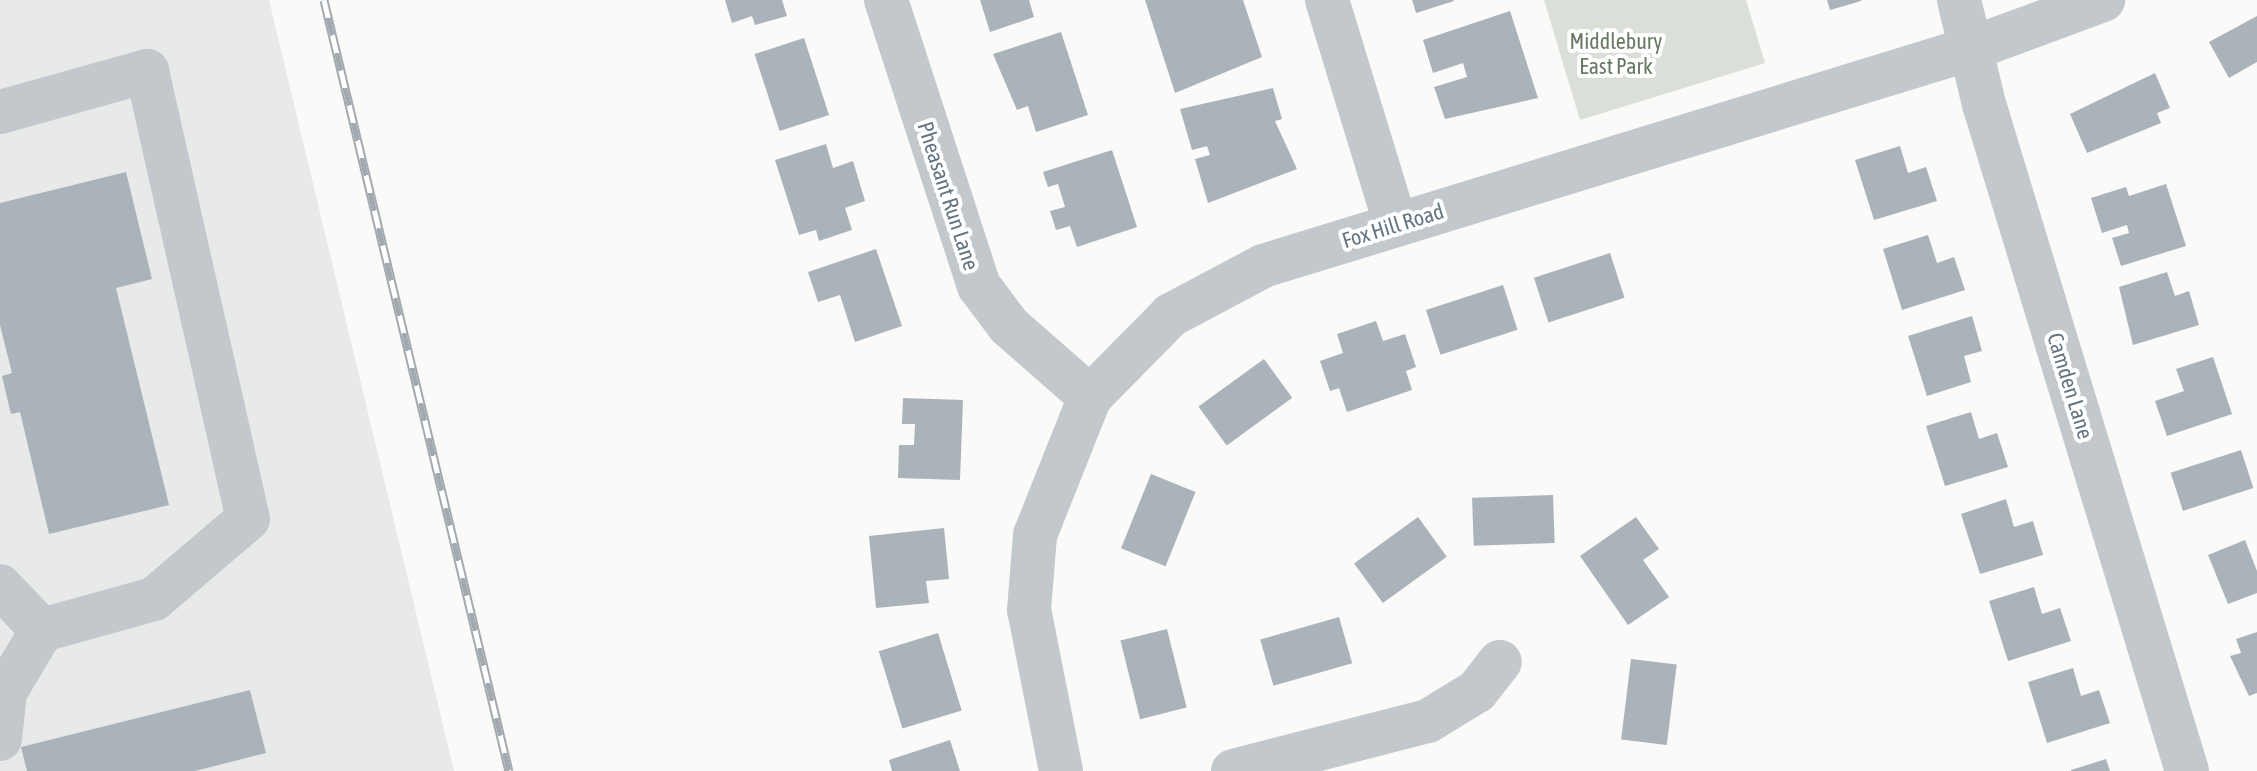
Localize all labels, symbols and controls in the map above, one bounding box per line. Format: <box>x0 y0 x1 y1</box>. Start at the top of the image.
park label: Middlebury East Park <box>1570 28 1662 80</box>
street label: Pheasant Run Lane <box>912 119 984 273</box>
street label: Fox Hill Road <box>1339 198 1447 254</box>
street label: Camden Lane <box>2041 330 2099 442</box>

